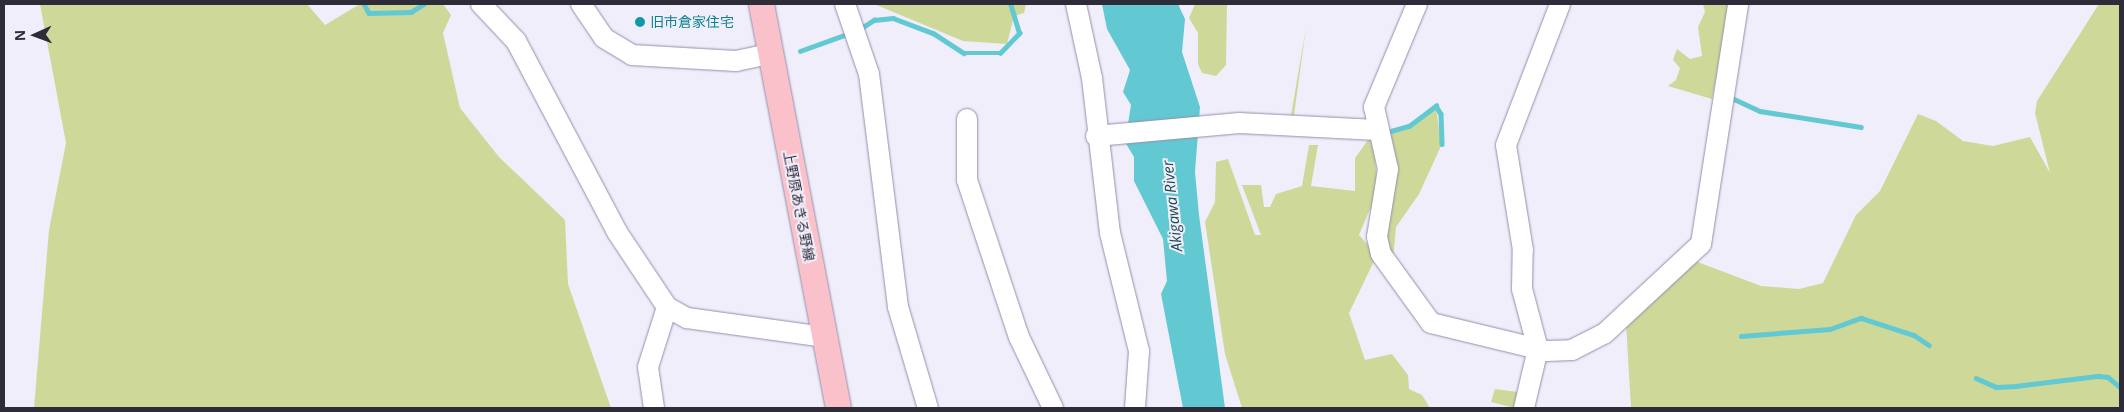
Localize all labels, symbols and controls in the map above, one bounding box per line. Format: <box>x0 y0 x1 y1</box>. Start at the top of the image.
north arrow <box>10 10 60 60</box>
place label: 旧市倉家住宅 <box>650 14 734 30</box>
marker: 旧市倉家住宅 <box>634 16 646 28</box>
text: N <box>10 30 29 42</box>
street label: 上野原あきる野線 <box>780 149 818 263</box>
water label: Akigawa River <box>1158 160 1186 252</box>

